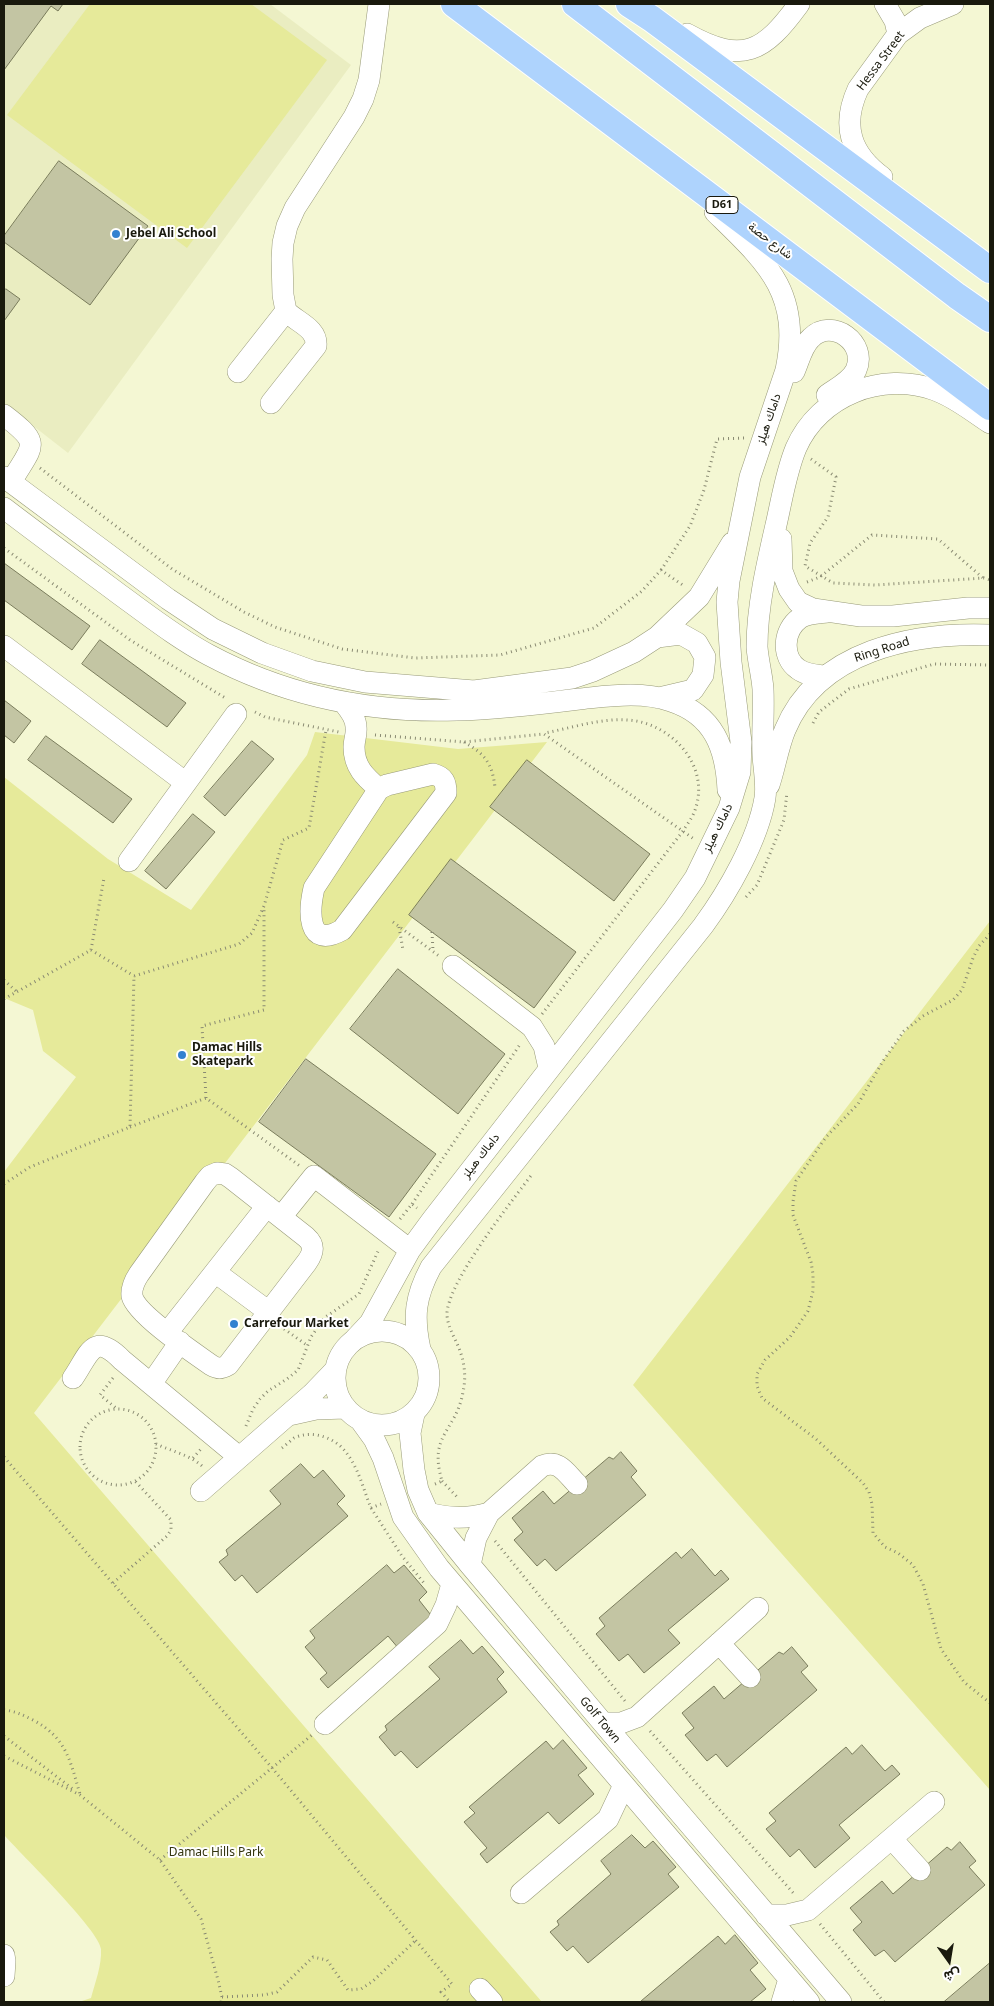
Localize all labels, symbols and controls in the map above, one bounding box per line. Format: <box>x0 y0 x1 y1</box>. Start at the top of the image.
street label: Hessa Street <box>854 29 908 93</box>
road number: D61 <box>706 196 738 214</box>
street label: شارع حصة <box>745 220 795 262</box>
place label: Jebel Ali School <box>126 227 216 241</box>
marker: Jebel Ali School <box>110 228 122 240</box>
street label: داماك هيلز <box>754 392 784 446</box>
street label: Ring Road <box>853 634 911 666</box>
street label: داماك هيلز <box>700 801 736 855</box>
place label: Damac Hills Skatepark <box>192 1041 262 1069</box>
marker: Damac Hills Skatepark <box>176 1049 188 1061</box>
street label: داماك هيلز <box>459 1131 503 1181</box>
place label: Carrefour Market <box>244 1317 349 1331</box>
marker: Carrefour Market <box>228 1318 240 1330</box>
street label: Golf Town <box>576 1694 624 1746</box>
park label: Damac Hills Park <box>169 1846 263 1860</box>
north arrow <box>924 1936 974 1986</box>
text: ش <box>942 1965 963 1987</box>

